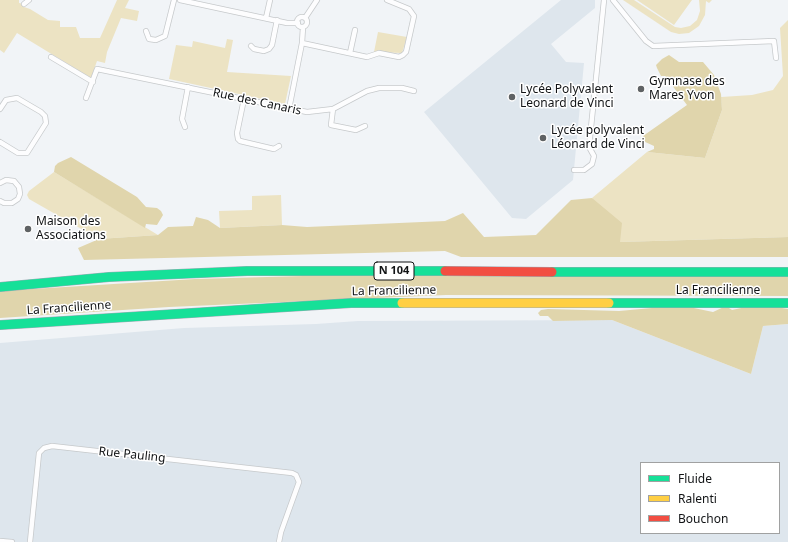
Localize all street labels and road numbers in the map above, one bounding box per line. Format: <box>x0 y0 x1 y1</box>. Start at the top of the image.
street label: Rue des Canaris <box>211 86 303 118</box>
road number: N 104 <box>374 262 414 280</box>
street label: La Francilienne <box>352 283 436 299</box>
street label: La Francilienne <box>676 284 760 298</box>
street label: La Francilienne <box>26 298 112 318</box>
street label: Rue Pauling <box>98 444 166 466</box>

